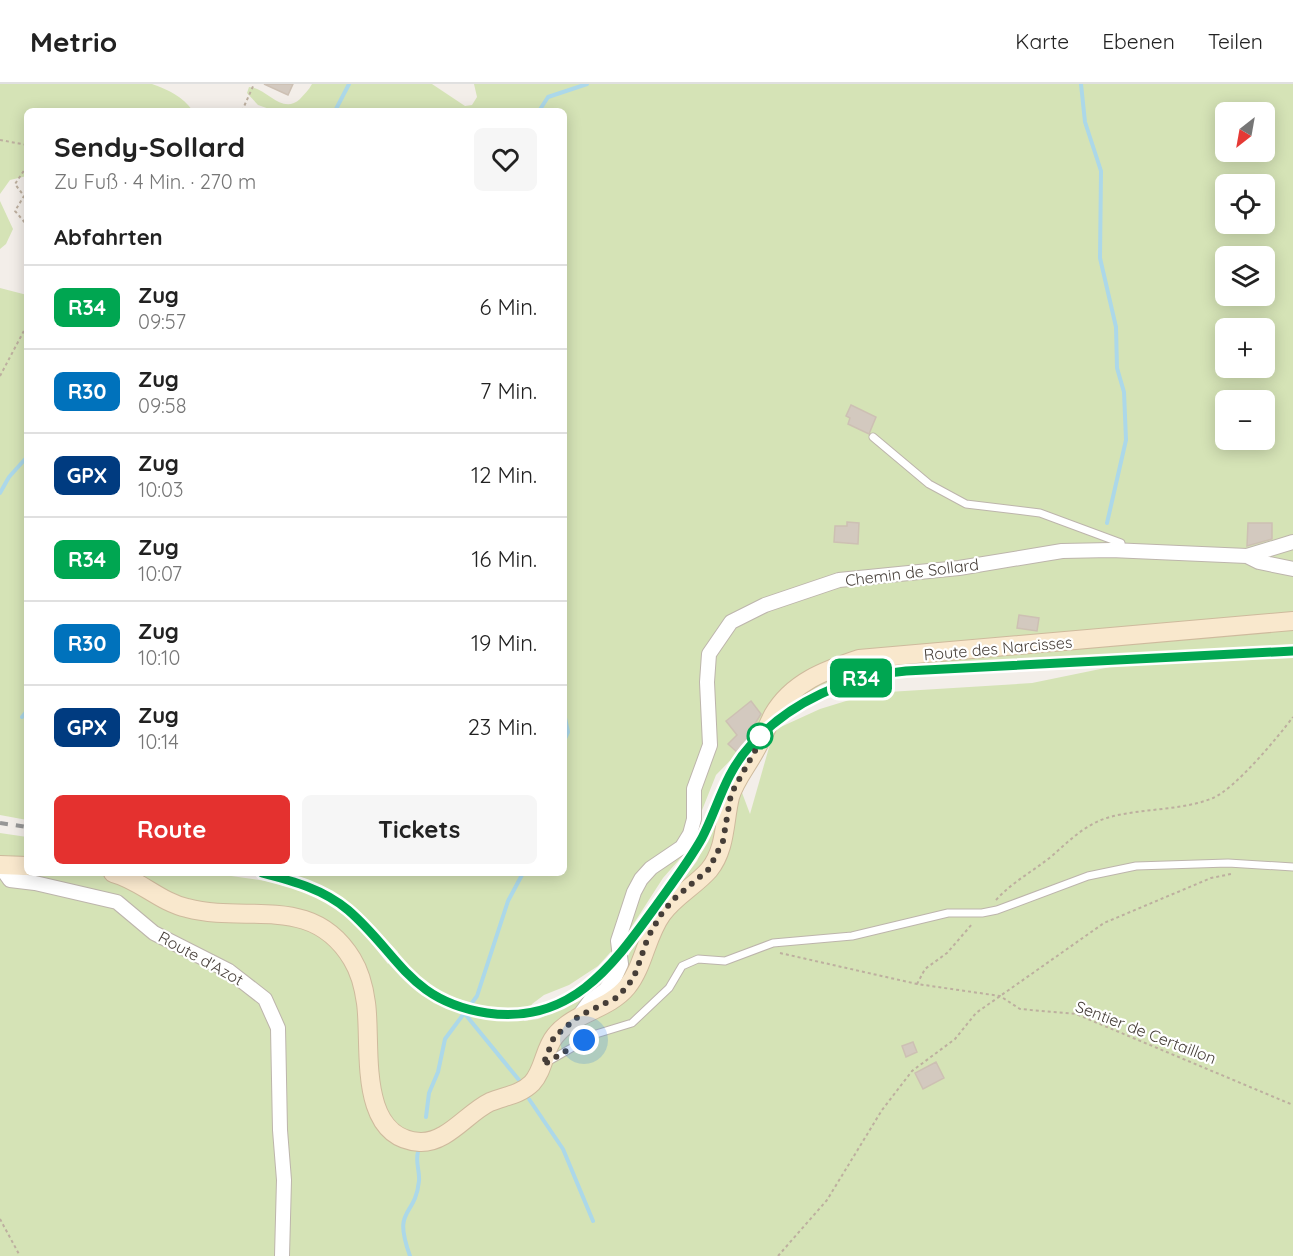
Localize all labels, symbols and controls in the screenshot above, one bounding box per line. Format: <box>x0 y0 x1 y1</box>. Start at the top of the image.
text: Metrio <box>30 24 117 59</box>
text: Karte <box>1015 28 1069 54</box>
text: Ebenen <box>1102 28 1175 54</box>
text: Teilen <box>1208 28 1263 54</box>
north arrow <box>1215 102 1275 162</box>
map controls <box>1215 102 1275 450</box>
button: heart <box>474 128 537 191</box>
text: Sendy-Sollard <box>54 129 245 164</box>
text: Zu Fuß · 4 Min. · 270 m <box>54 169 256 194</box>
button: locate <box>1215 174 1275 234</box>
text: Abfahrten <box>54 223 163 251</box>
button: layers <box>1215 246 1275 306</box>
text: Zug <box>138 281 179 309</box>
text: 6 Min. <box>480 293 537 321</box>
text: R34 <box>68 294 106 320</box>
text: 09:57 <box>138 309 186 334</box>
button: + <box>1215 318 1275 378</box>
text: Zug <box>138 365 179 393</box>
text: 7 Min. <box>480 377 537 405</box>
text: R30 <box>68 378 106 404</box>
button: − <box>1215 390 1275 450</box>
text: 09:58 <box>138 393 187 418</box>
text: Zug <box>138 449 179 477</box>
text: 12 Min. <box>471 461 537 489</box>
text: GPX <box>67 462 107 488</box>
text: 10:03 <box>138 477 183 502</box>
text: Zug <box>138 533 179 561</box>
text: 16 Min. <box>471 545 537 573</box>
text: R34 <box>68 546 106 572</box>
street label: Chemin de Sollard <box>844 554 980 590</box>
text: 10:07 <box>138 561 182 586</box>
text: Zug <box>138 617 179 645</box>
text: 19 Min. <box>471 629 537 657</box>
text: R30 <box>68 630 106 656</box>
street label: Route des Narcisses <box>923 632 1073 664</box>
text: 10:10 <box>138 645 180 670</box>
line badge: R34 <box>826 658 896 698</box>
text: R34 <box>842 665 880 691</box>
text: Zug <box>138 701 179 729</box>
text: 23 Min. <box>468 713 537 741</box>
text: GPX <box>67 714 107 740</box>
unlabelled marker <box>747 723 773 749</box>
text: 10:14 <box>138 729 179 754</box>
button: Route <box>54 795 290 864</box>
button: Tickets <box>302 795 537 864</box>
street label: Route d'Azot <box>155 926 247 990</box>
street label: Sentier de Certaillon <box>1073 996 1219 1068</box>
your location <box>569 1025 599 1055</box>

